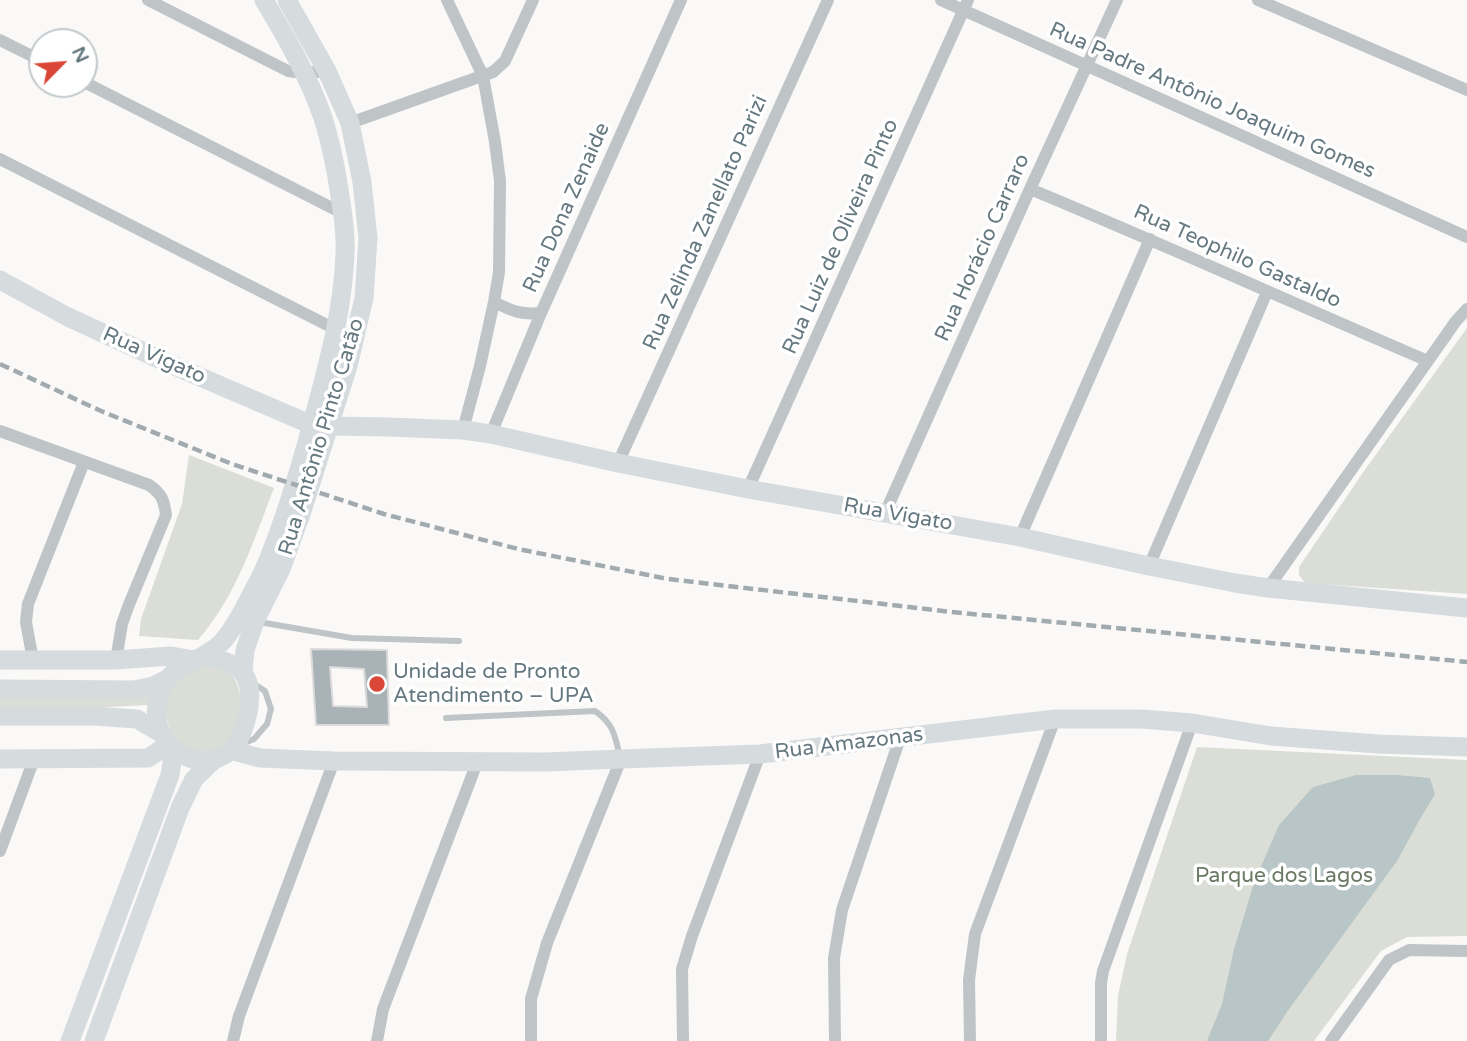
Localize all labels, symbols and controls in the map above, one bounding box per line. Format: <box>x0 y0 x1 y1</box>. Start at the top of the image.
street label: Rua Padre Antônio Joaquim Gomes <box>1045 18 1379 184</box>
north arrow <box>28 28 98 98</box>
text: N <box>67 43 93 67</box>
street label: Rua Zelinda Zanellato Parizi <box>638 92 774 354</box>
street label: Rua Luiz de Oliveira Pinto <box>778 116 904 358</box>
street label: Rua Dona Zenaide <box>518 119 616 297</box>
street label: Rua Horácio Carraro <box>930 150 1036 346</box>
street label: Rua Teophilo Gastaldo <box>1129 200 1345 314</box>
street label: Rua Antônio Pinto Catão <box>274 315 370 559</box>
street label: Rua Vigato <box>99 322 209 390</box>
street label: Rua Vigato <box>842 493 954 537</box>
place label: Unidade de Pronto Atendimento – UPA <box>393 659 594 709</box>
marker: Unidade de Pronto Atendimento – UPA <box>367 674 387 694</box>
street label: Rua Amazonas <box>773 722 925 766</box>
park label: Parque dos Lagos <box>1195 863 1373 889</box>

